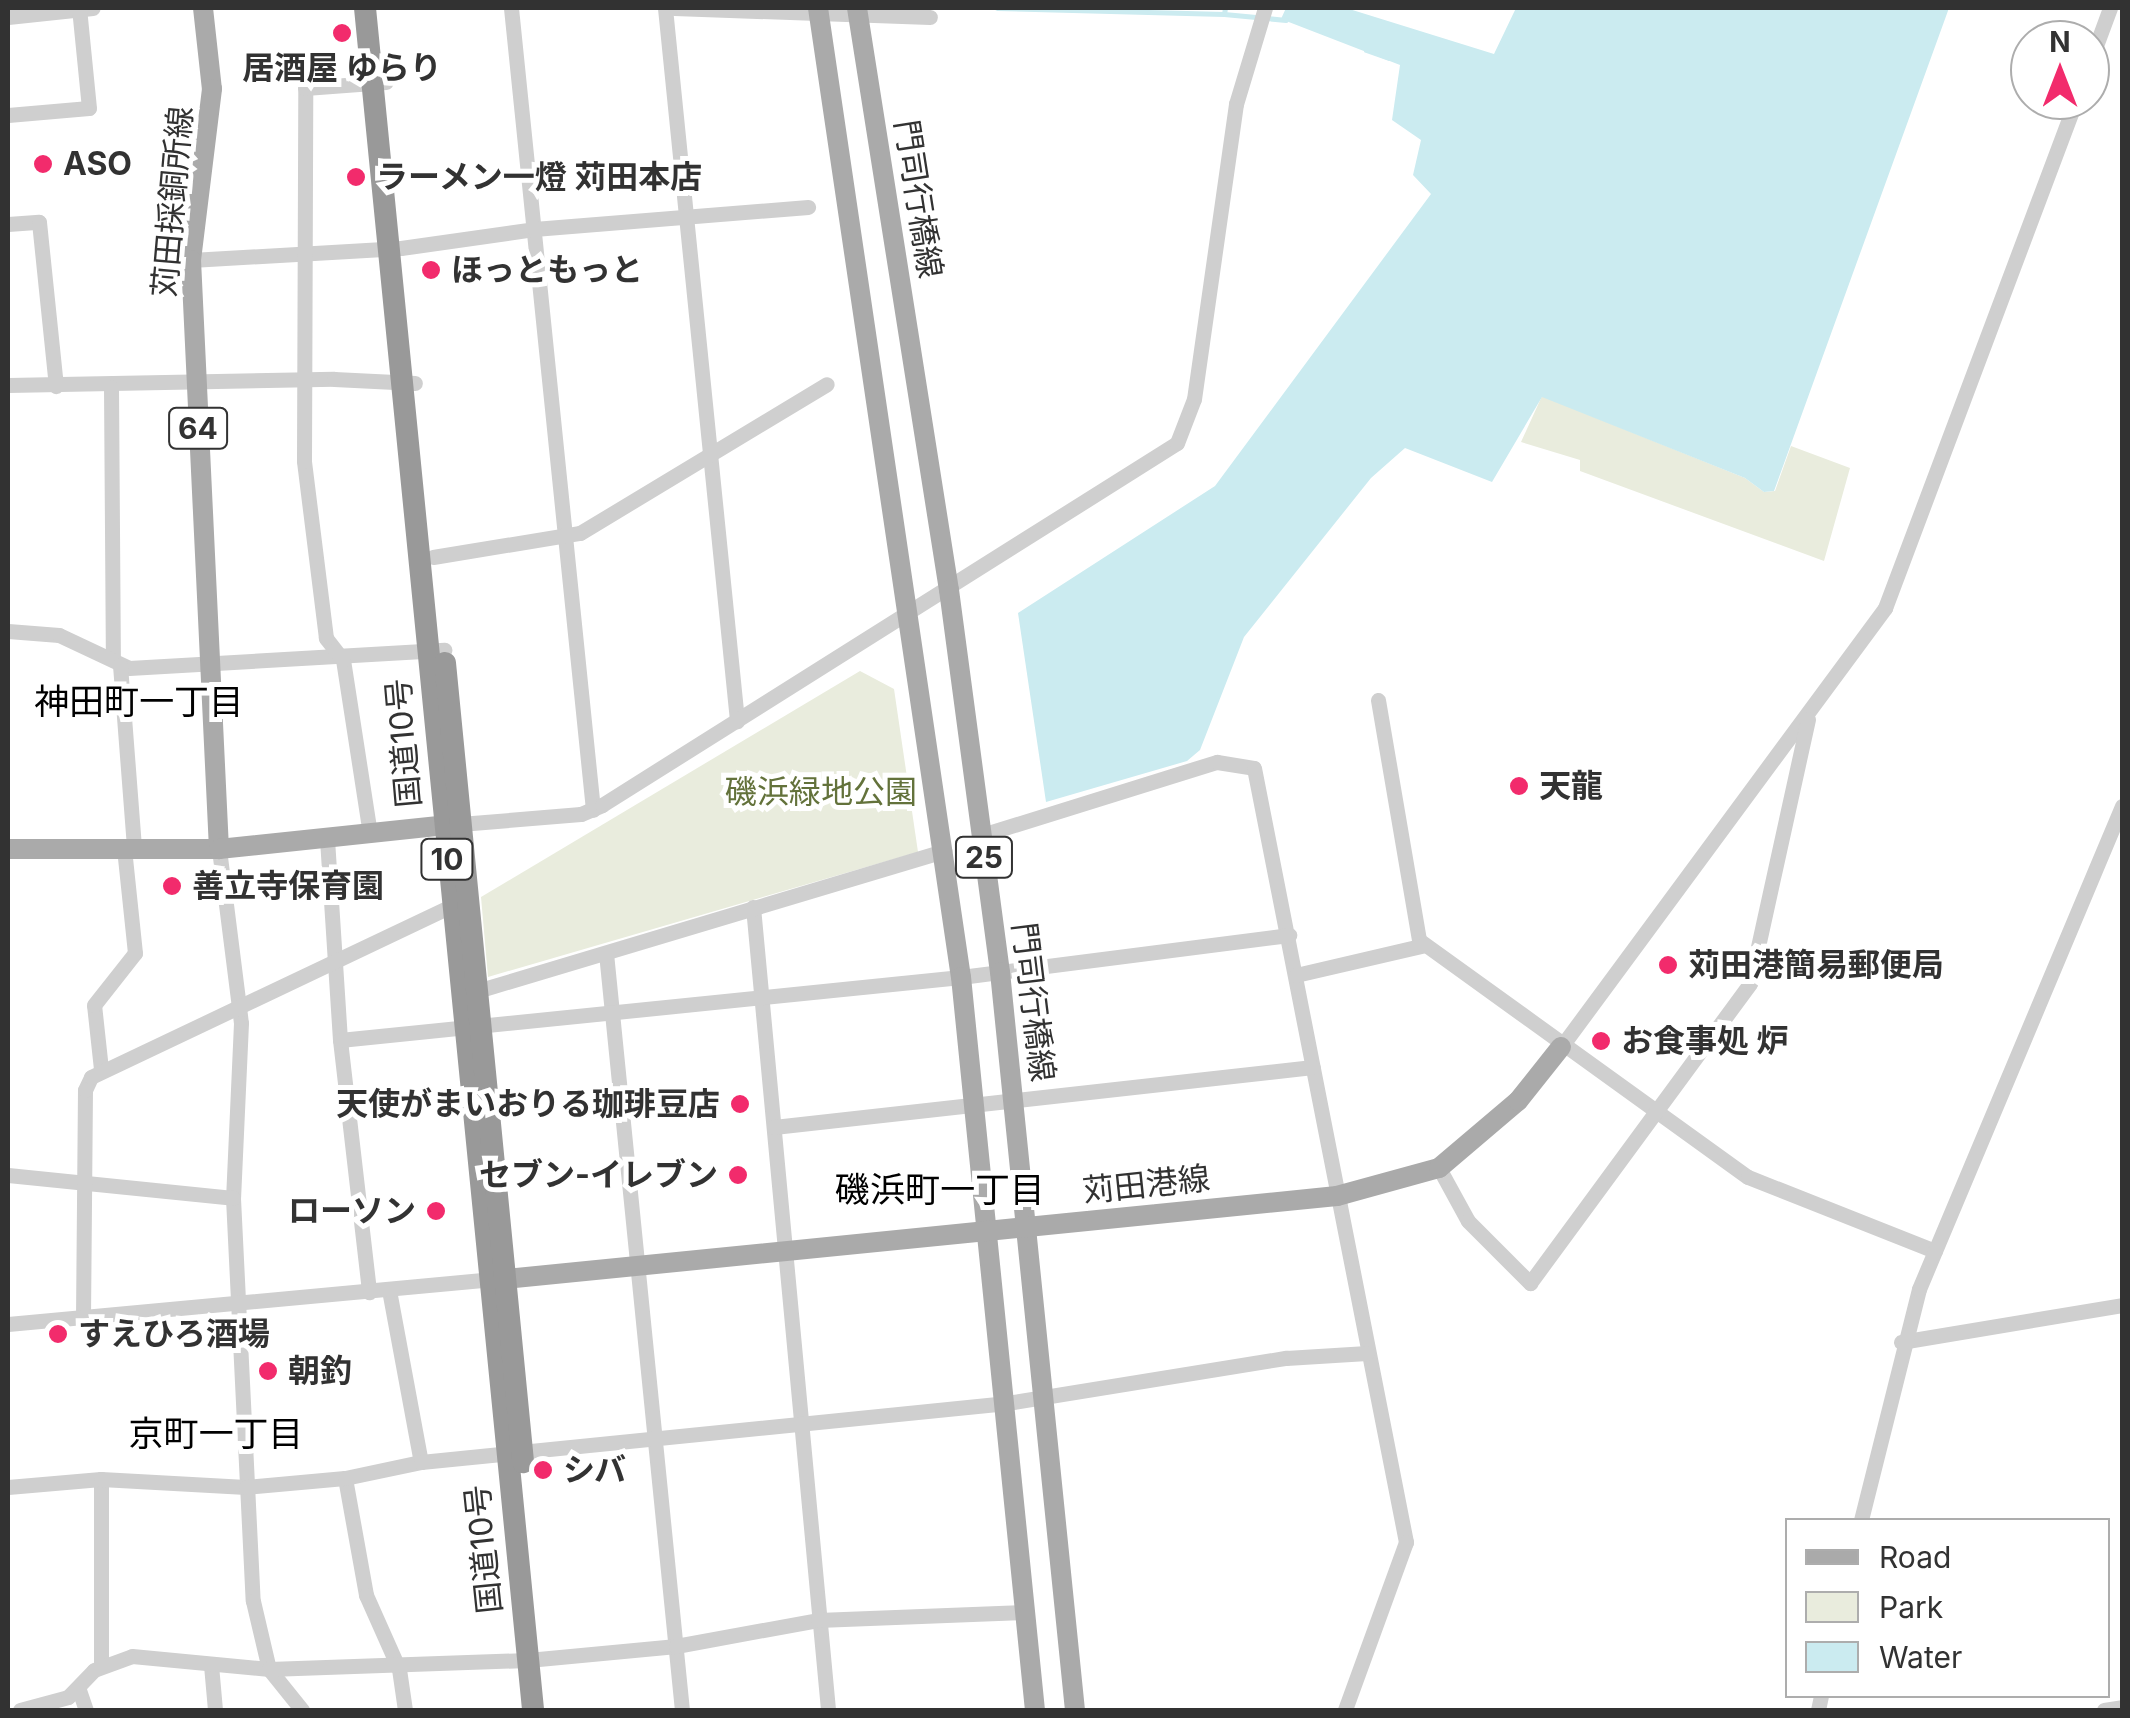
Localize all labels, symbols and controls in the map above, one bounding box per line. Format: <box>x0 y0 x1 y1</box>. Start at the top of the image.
north arrow <box>2010 20 2110 120</box>
marker: 居酒屋 ゆらり <box>331 22 353 44</box>
text: N <box>2049 25 2071 59</box>
place label: 居酒屋 ゆらり <box>242 49 442 87</box>
street label: 苅田採銅所線 <box>146 105 200 299</box>
street label: 門司行橋線 <box>887 117 949 281</box>
place label: ASO <box>63 145 132 183</box>
marker: ASO <box>32 153 54 175</box>
place label: ラーメン一燈 苅田本店 <box>376 158 704 196</box>
marker: ラーメン一燈 苅田本店 <box>345 166 367 188</box>
place label: ほっともっと <box>451 251 643 289</box>
marker: ほっともっと <box>420 259 442 281</box>
road number: 64 <box>168 403 228 453</box>
street label: 国道10号 <box>379 677 429 809</box>
district label: 神田町一丁目 <box>34 680 244 722</box>
place label: 天龍 <box>1539 767 1603 805</box>
park label: 磯浜緑地公園 <box>725 773 917 811</box>
marker: 天龍 <box>1508 775 1530 797</box>
road number: 25 <box>954 832 1014 882</box>
road number: 10 <box>420 834 474 884</box>
place label: 善立寺保育園 <box>192 867 384 905</box>
marker: 善立寺保育園 <box>161 875 183 897</box>
street label: 門司行橋線 <box>1004 920 1062 1084</box>
place label: 苅田港簡易郵便局 <box>1688 946 1944 984</box>
marker: 苅田港簡易郵便局 <box>1657 954 1679 976</box>
place label: お食事処 炉 <box>1621 1022 1789 1060</box>
marker: お食事処 炉 <box>1590 1030 1612 1052</box>
place label: 天使がまいおりる珈琲豆店 <box>336 1085 720 1123</box>
marker: 天使がまいおりる珈琲豆店 <box>729 1093 751 1115</box>
place label: セブン-イレブン <box>479 1156 718 1194</box>
street label: 苅田港線 <box>1080 1159 1212 1211</box>
marker: セブン-イレブン <box>727 1164 749 1186</box>
district label: 磯浜町一丁目 <box>835 1168 1045 1210</box>
place label: ローソン <box>288 1192 416 1230</box>
marker: ローソン <box>425 1200 447 1222</box>
place label: すえひろ酒場 <box>78 1315 270 1353</box>
marker: すえひろ酒場 <box>47 1323 69 1345</box>
place label: 朝釣 <box>288 1352 352 1390</box>
marker: 朝釣 <box>257 1360 279 1382</box>
district label: 京町一丁目 <box>129 1412 303 1454</box>
place label: シバ <box>563 1451 627 1489</box>
marker: シバ <box>532 1459 554 1481</box>
street label: 国道10号 <box>458 1483 510 1615</box>
legend <box>1785 1518 2110 1698</box>
text: Road <box>1879 1539 1951 1575</box>
text: Park <box>1879 1589 1943 1625</box>
text: Water <box>1879 1639 1962 1675</box>

